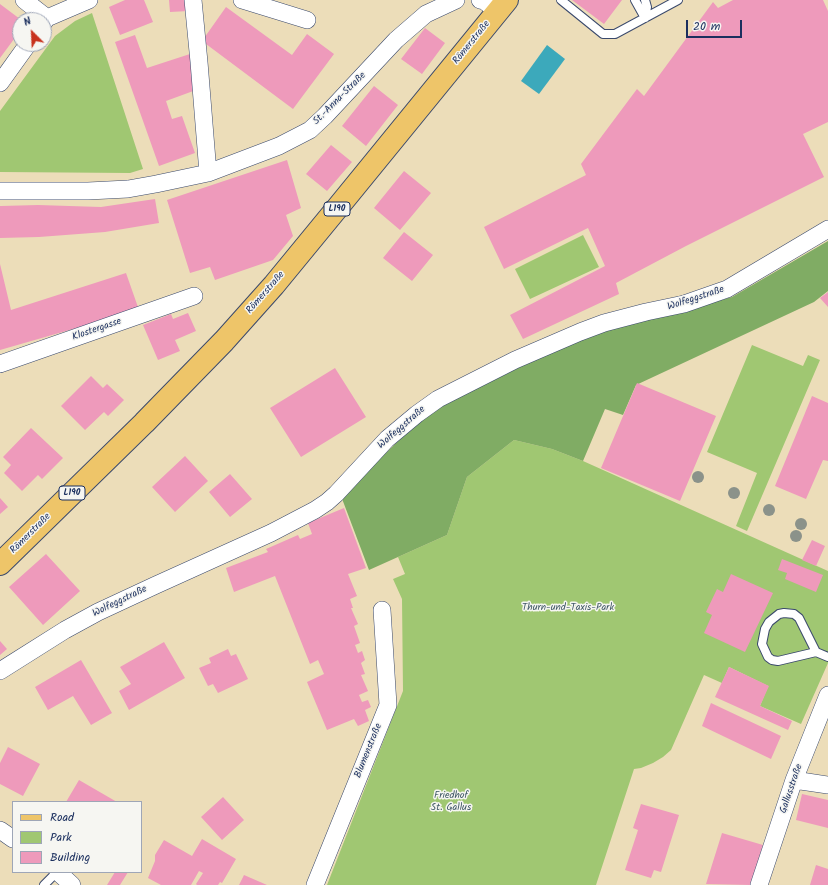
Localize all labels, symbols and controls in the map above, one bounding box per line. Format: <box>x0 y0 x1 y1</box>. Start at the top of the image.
north arrow <box>12 12 52 52</box>
text: N <box>21 12 34 32</box>
scale bar <box>688 12 744 38</box>
text: 20 m <box>693 17 720 36</box>
street label: Römerstraße <box>451 19 493 67</box>
street label: St.-Anna-Straße <box>311 70 369 128</box>
road number: L190 <box>324 202 350 216</box>
street label: Römerstraße <box>244 269 288 317</box>
street label: Wolfeggstraße <box>666 284 726 314</box>
street label: Klostergasse <box>71 316 123 344</box>
street label: Wolfeggstraße <box>376 404 428 452</box>
road number: L190 <box>59 486 85 500</box>
street label: Römerstraße <box>8 511 54 557</box>
street label: Wolfeggstraße <box>91 584 149 620</box>
park label: Thurn-und-Taxis-Park <box>522 602 614 614</box>
street label: Blumenstraße <box>353 722 385 780</box>
street label: Gallusstraße <box>778 763 806 815</box>
park label: Friedhof St. Gallus <box>431 790 471 814</box>
legend <box>12 801 142 873</box>
text: Road <box>50 808 74 827</box>
text: Park <box>50 828 72 847</box>
text: Building <box>50 848 90 867</box>

